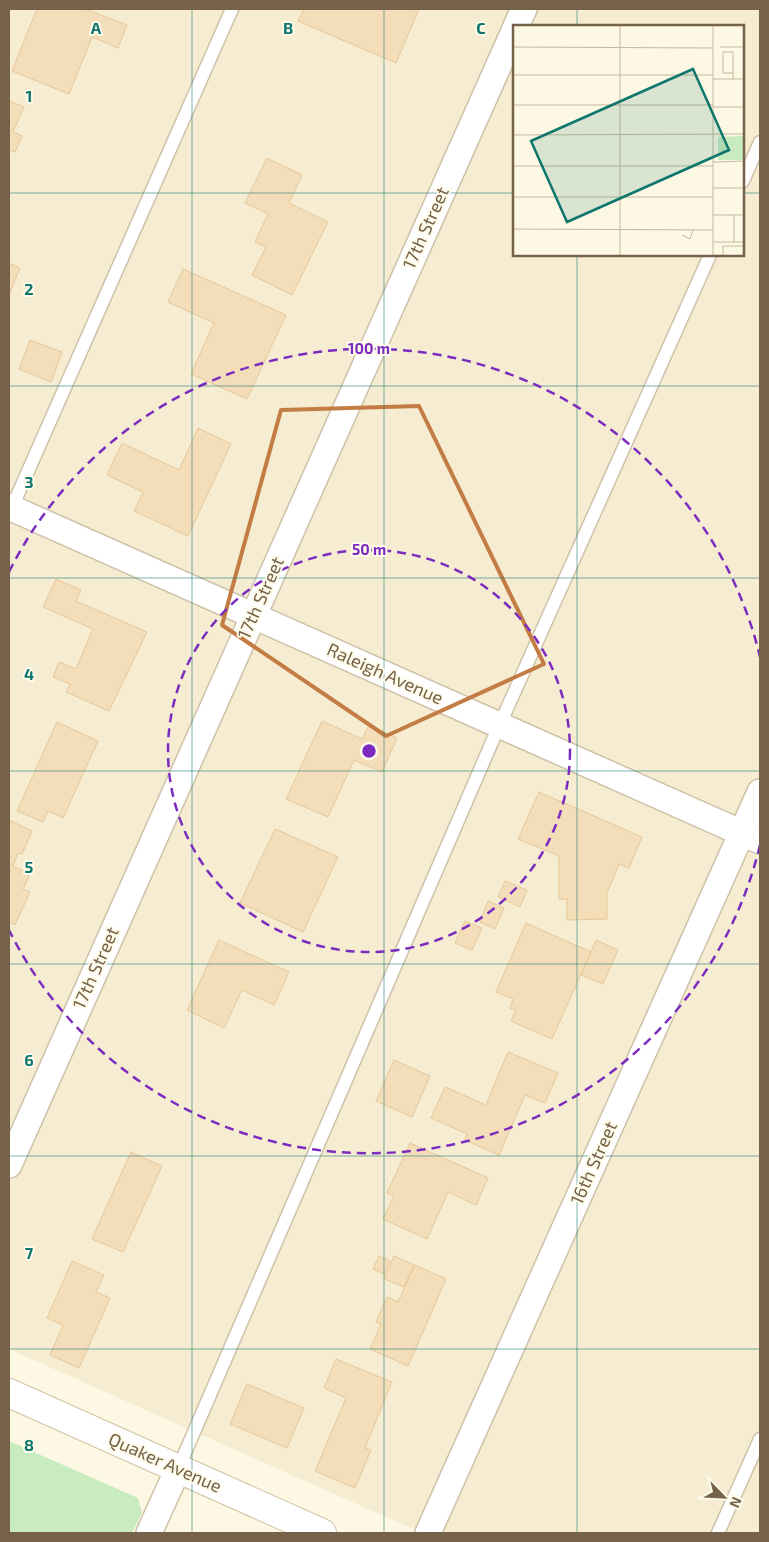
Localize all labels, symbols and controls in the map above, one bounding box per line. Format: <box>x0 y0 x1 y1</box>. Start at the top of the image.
text: A <box>91 18 102 37</box>
text: B <box>283 18 293 37</box>
text: C <box>476 18 486 37</box>
inset map <box>513 25 744 256</box>
text: 1 <box>26 86 32 105</box>
street label: 17th Street <box>397 183 453 272</box>
text: 2 <box>24 279 34 298</box>
text: 100 m <box>348 339 390 357</box>
text: 3 <box>24 472 34 491</box>
text: 50 m <box>352 540 386 558</box>
street label: 17th Street <box>232 553 288 642</box>
street label: Raleigh Avenue <box>324 638 447 709</box>
text: 4 <box>24 664 34 683</box>
centre of rings <box>360 742 378 760</box>
text: 5 <box>25 857 34 876</box>
street label: 17th Street <box>67 923 123 1012</box>
text: 6 <box>24 1050 34 1069</box>
street label: 16th Street <box>565 1117 621 1208</box>
text: 7 <box>25 1243 34 1262</box>
street label: Quaker Avenue <box>105 1427 225 1497</box>
text: 8 <box>24 1435 34 1454</box>
north arrow <box>699 1472 749 1522</box>
text: N <box>727 1494 746 1511</box>

